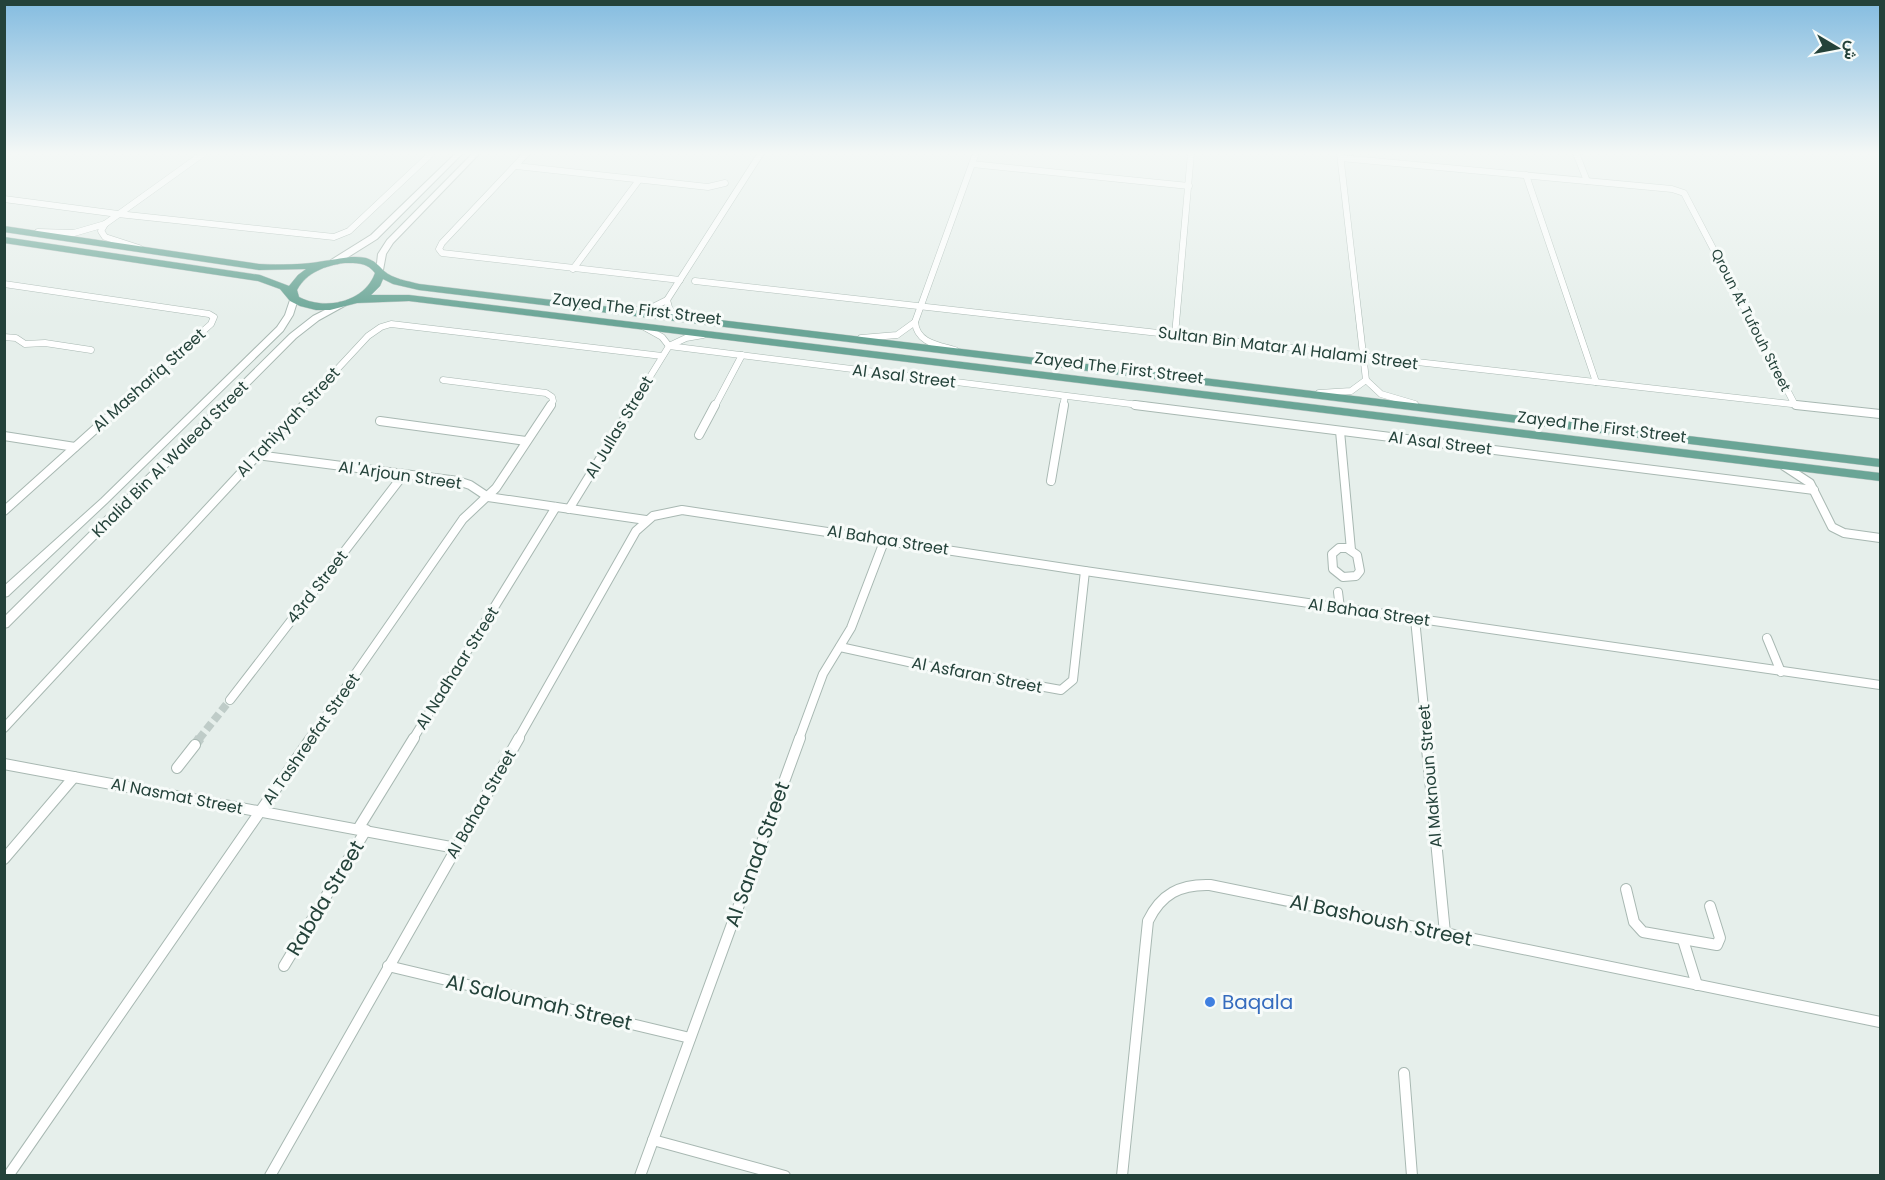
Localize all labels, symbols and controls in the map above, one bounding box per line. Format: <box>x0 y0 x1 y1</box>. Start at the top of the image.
north arrow <box>1807 18 1867 78</box>
text: ش <box>1838 39 1864 62</box>
street label: Qroun At Tufouh Street <box>1706 245 1796 395</box>
street label: Zayed The First Street <box>551 287 723 331</box>
street label: Sultan Bin Matar Al Halami Street <box>1157 321 1419 375</box>
street label: Al Mashariq Street <box>87 323 211 437</box>
street label: Zayed The First Street <box>1033 346 1205 390</box>
street label: Al Asal Street <box>851 358 957 394</box>
street label: Al Tahiyyah Street <box>231 362 345 482</box>
street label: Al Jullas Street <box>579 371 659 483</box>
street label: Khalid Bin Al Waleed Street <box>87 375 254 542</box>
street label: Zayed The First Street <box>1516 405 1688 449</box>
street label: Al Asal Street <box>1387 425 1493 461</box>
street label: Al 'Arjoun Street <box>337 455 463 495</box>
street label: Al Bahaa Street <box>826 519 951 561</box>
street label: 43rd Street <box>281 545 353 629</box>
street label: Al Bahaa Street <box>1307 592 1431 632</box>
street label: Al Nadhaar Street <box>410 602 504 734</box>
street label: Al Asfaran Street <box>910 651 1044 699</box>
street label: Al Tashreefat Street <box>257 668 365 809</box>
street label: Al Maknoun Street <box>1412 703 1448 849</box>
street label: Al Bahaa Street <box>440 745 522 863</box>
street label: Al Nasmat Street <box>109 772 245 820</box>
street label: Al Sanad Street <box>718 777 796 931</box>
street label: Rabda Street <box>279 835 371 961</box>
street label: Al Bashoush Street <box>1287 887 1475 953</box>
street label: Al Saloumah Street <box>443 967 635 1037</box>
place label: Baqala <box>1222 988 1293 1016</box>
marker: Baqala <box>1203 995 1217 1009</box>

